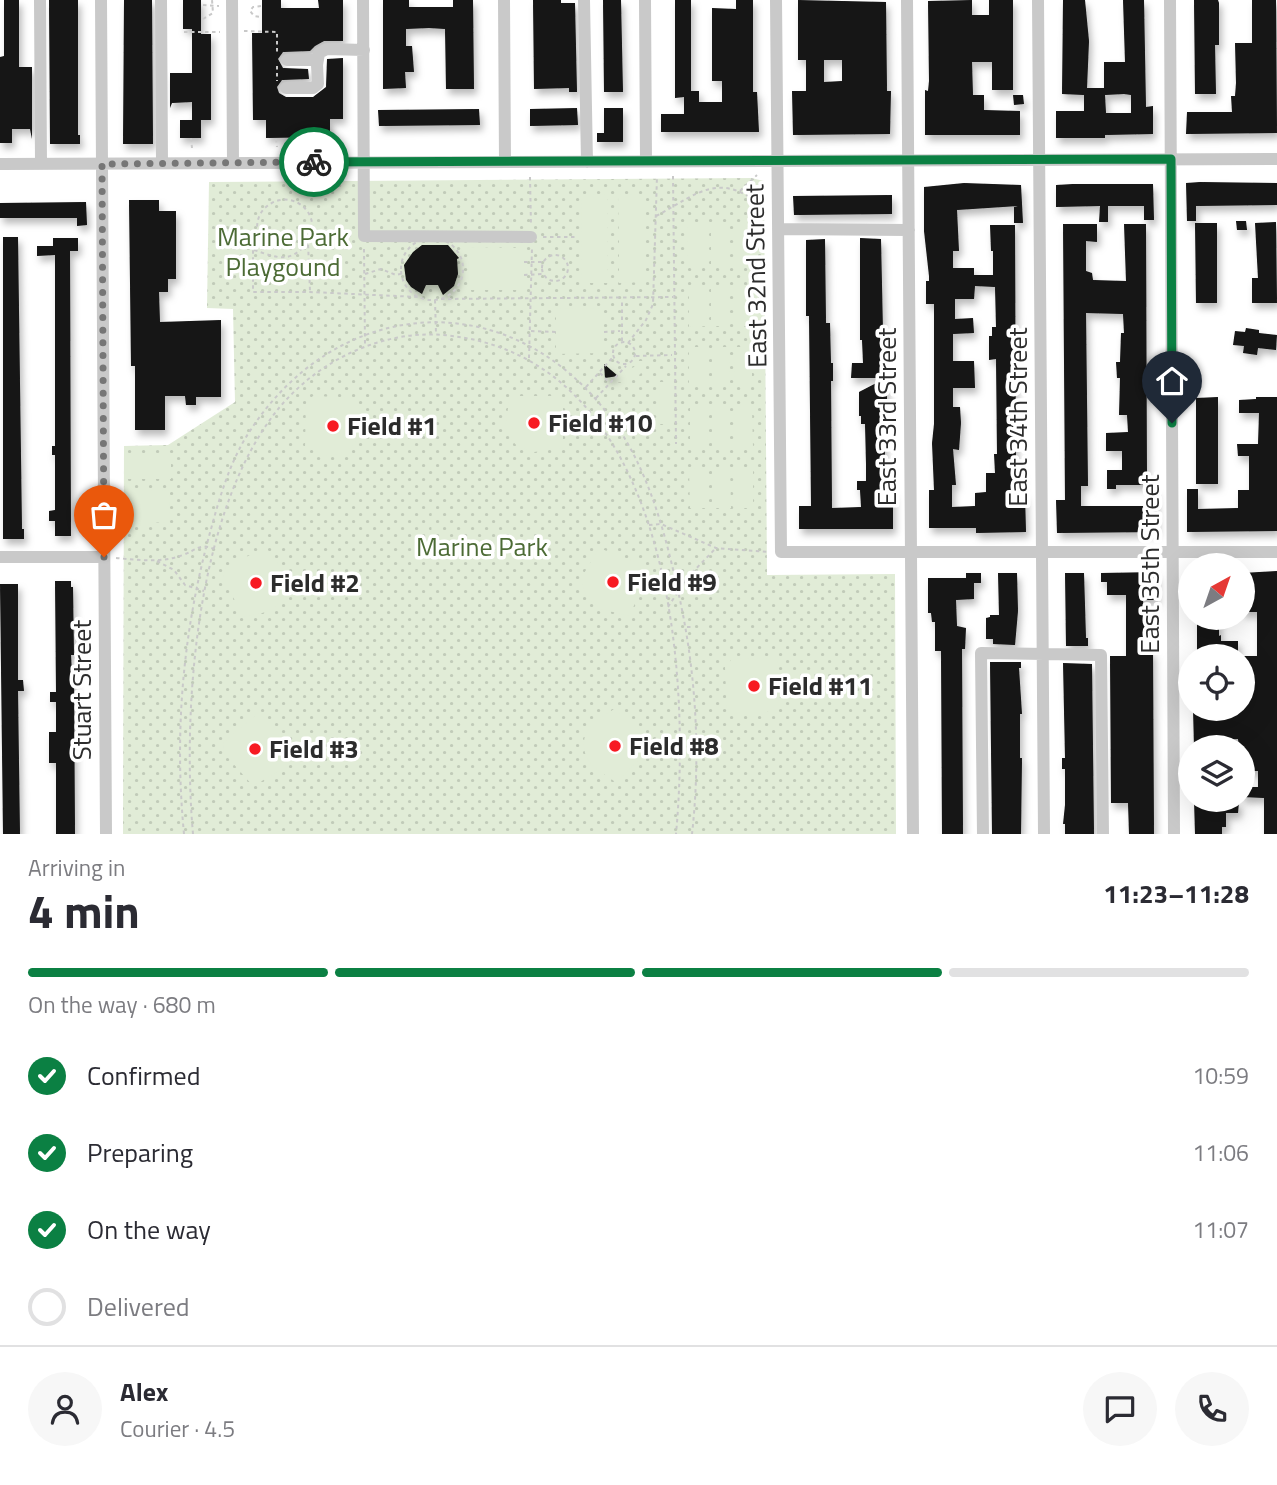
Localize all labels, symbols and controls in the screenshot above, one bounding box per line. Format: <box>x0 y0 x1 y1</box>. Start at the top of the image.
courier <box>279 127 349 197</box>
icon: bike <box>295 143 333 181</box>
street label: East 32nd Street <box>734 184 777 368</box>
park label: Marine Park Playgound <box>217 217 349 286</box>
street label: East 34th Street <box>998 327 1037 507</box>
street label: East 33rd Street <box>867 328 906 506</box>
pin <box>1142 351 1202 423</box>
icon: home <box>1153 362 1191 400</box>
place label: Field #10 <box>548 403 652 442</box>
place label: Field #1 <box>347 406 437 445</box>
marker: Field #10 <box>526 415 542 431</box>
marker: Field #1 <box>325 418 341 434</box>
street label: East 35th Street <box>1130 474 1169 654</box>
pin <box>74 485 134 557</box>
icon: bag <box>85 496 123 534</box>
park label: Marine Park <box>416 527 548 566</box>
north arrow <box>1178 553 1255 630</box>
map controls <box>1178 553 1255 812</box>
place label: Field #9 <box>627 562 717 601</box>
place label: Field #2 <box>270 563 360 602</box>
marker: Field #9 <box>605 574 621 590</box>
marker: Field #2 <box>248 575 264 591</box>
street label: Stuart Street <box>62 620 101 760</box>
button: locate <box>1178 644 1255 721</box>
place label: Field #11 <box>768 666 872 705</box>
marker: Field #11 <box>746 678 762 694</box>
place label: Field #8 <box>629 726 719 765</box>
place label: Field #3 <box>269 729 359 768</box>
button: layers <box>1178 735 1255 812</box>
marker: Field #8 <box>607 738 623 754</box>
marker: Field #3 <box>247 741 263 757</box>
text: Arriving in <box>28 850 125 885</box>
text: 11:23–11:28 <box>1103 874 1249 913</box>
text: 4 min <box>28 876 140 946</box>
text: On the way · 680 m <box>28 987 216 1022</box>
text: Confirmed <box>87 1056 201 1095</box>
icon: check <box>28 1057 66 1095</box>
text: 10:59 <box>1192 1058 1249 1093</box>
text: Preparing <box>87 1133 193 1172</box>
icon: check <box>28 1134 66 1172</box>
text: 11:06 <box>1192 1135 1249 1170</box>
text: On the way <box>87 1210 211 1249</box>
icon: check <box>28 1211 66 1249</box>
text: 11:07 <box>1192 1212 1249 1247</box>
text: Delivered <box>87 1287 190 1326</box>
button: person <box>28 1372 102 1446</box>
text: Alex <box>120 1372 168 1411</box>
button: chat <box>1083 1372 1157 1446</box>
button: phone <box>1175 1372 1249 1446</box>
text: Courier · 4.5 <box>120 1411 235 1446</box>

